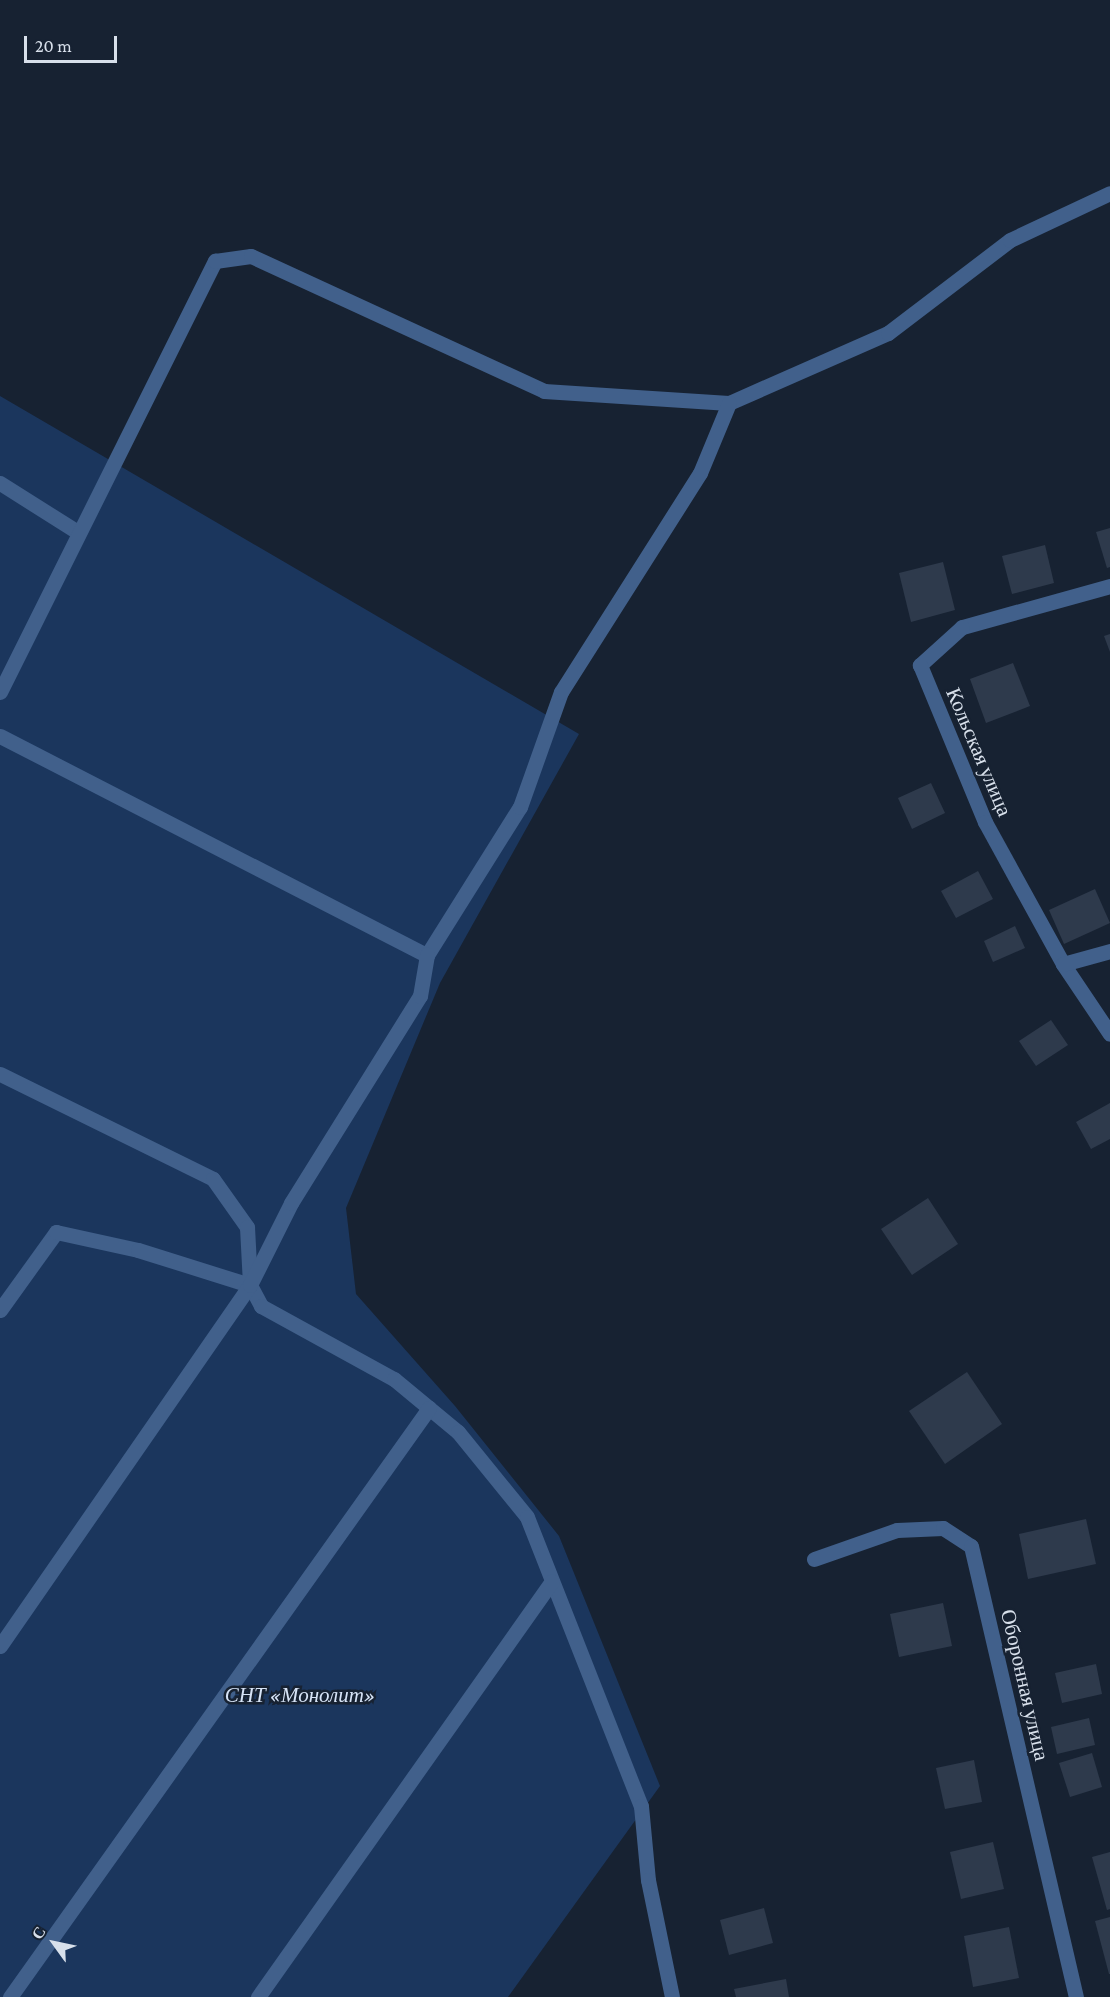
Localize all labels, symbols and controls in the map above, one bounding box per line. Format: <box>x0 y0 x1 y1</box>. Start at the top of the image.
scale bar <box>27 24 120 62</box>
text: 20 m <box>35 36 72 56</box>
street label: Кольская улица <box>941 684 1017 820</box>
street label: Оборонная улица <box>995 1607 1055 1763</box>
park label: СНТ «Монолит» <box>225 1682 375 1708</box>
north arrow <box>24 1913 84 1973</box>
text: С <box>28 1923 49 1942</box>

